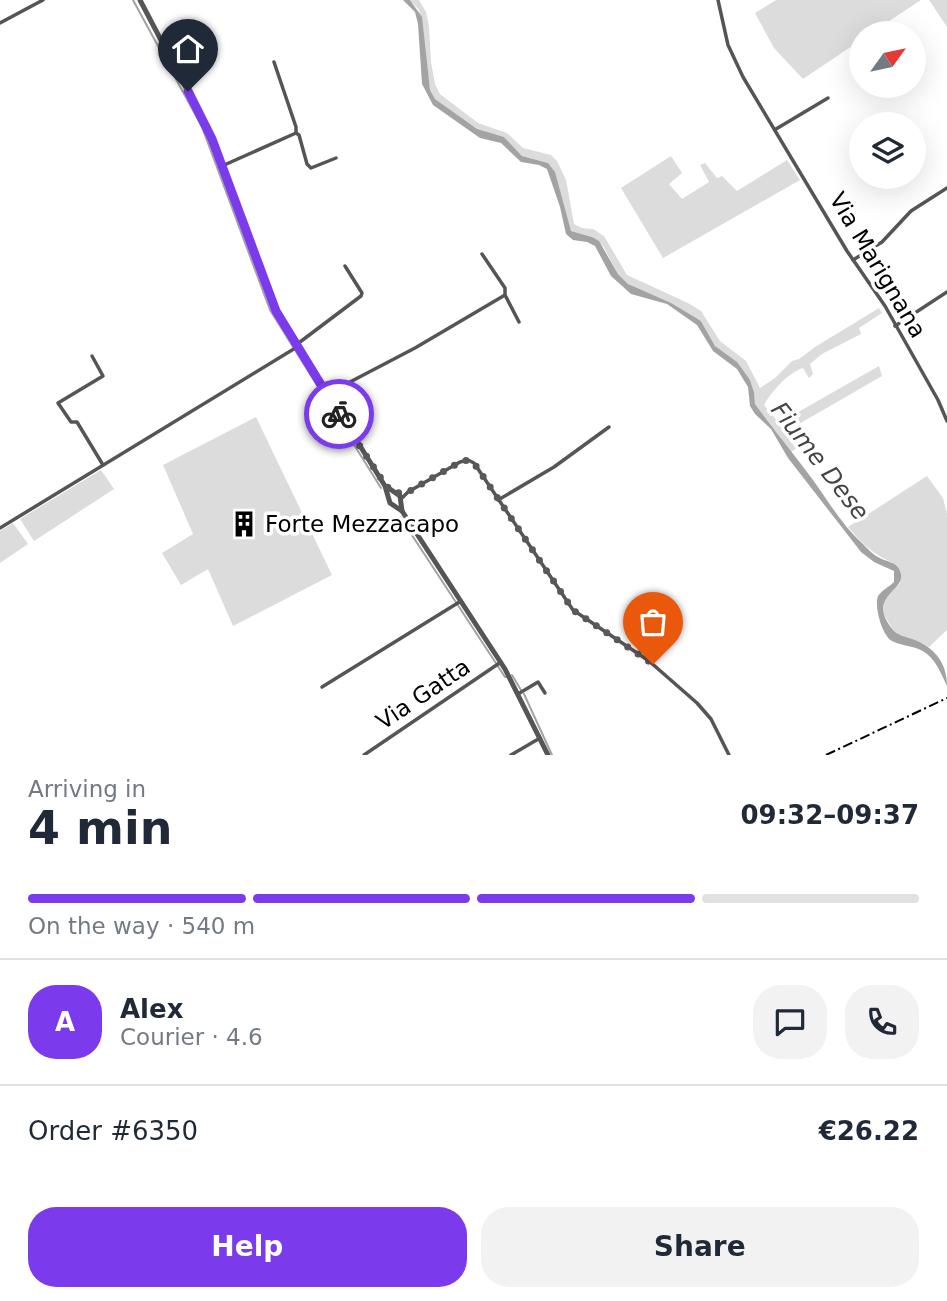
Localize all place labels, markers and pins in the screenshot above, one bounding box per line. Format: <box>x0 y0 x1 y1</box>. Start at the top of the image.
pin <box>158 19 218 91</box>
building icon: Forte Mezzacapo <box>229 509 259 539</box>
place label: Forte Mezzacapo <box>265 511 459 537</box>
pin <box>623 592 683 664</box>

